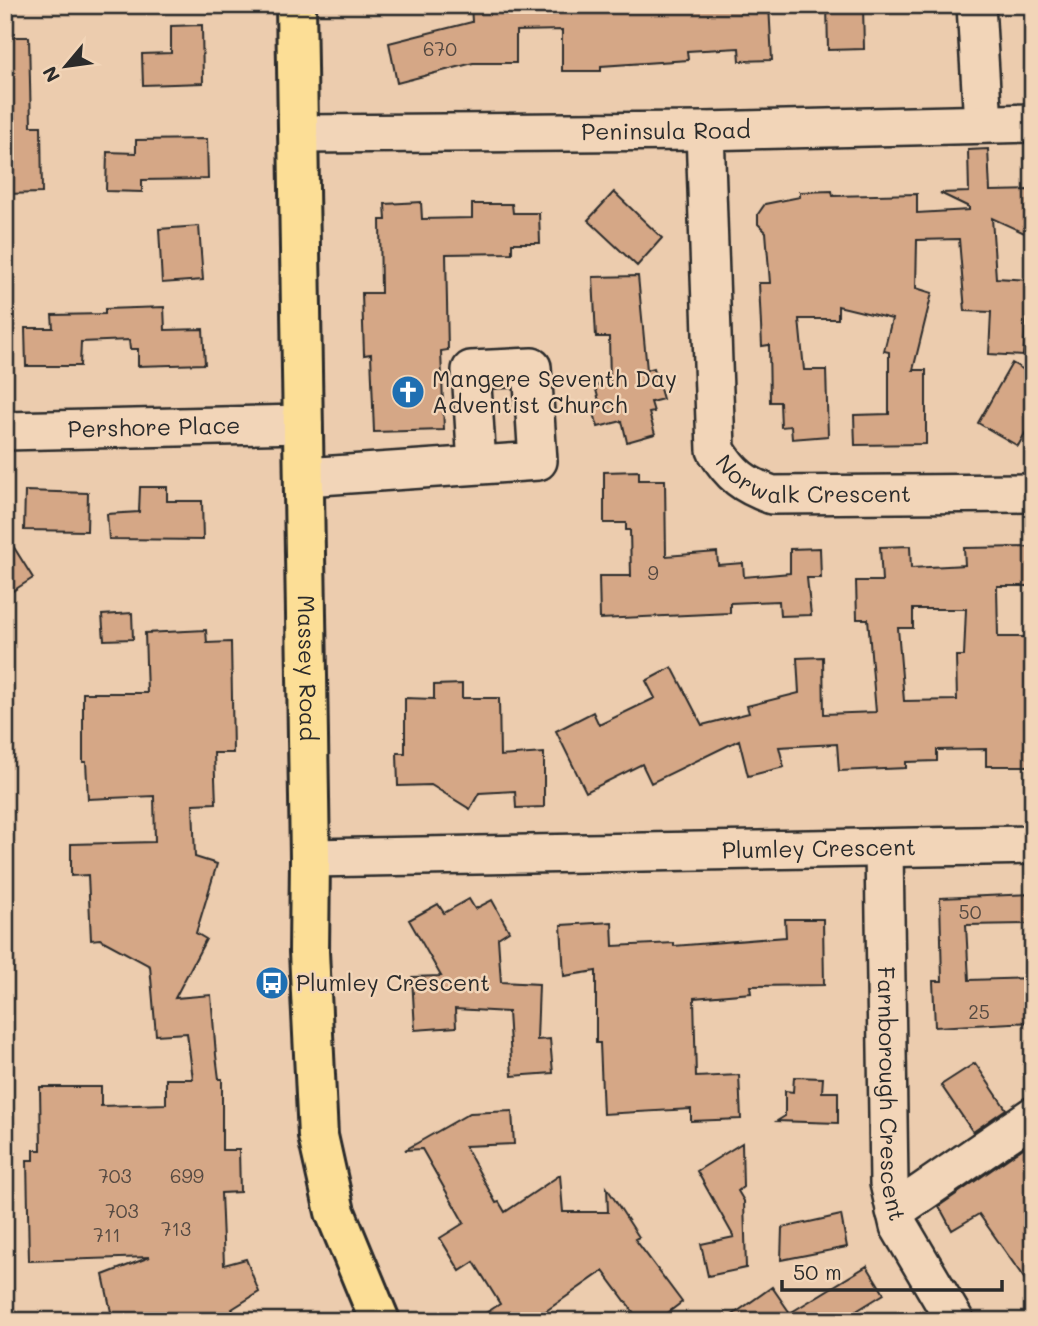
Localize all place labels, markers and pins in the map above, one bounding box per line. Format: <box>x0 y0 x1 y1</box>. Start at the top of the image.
place label: Mangere Seventh Day Adventist Church <box>432 363 677 419</box>
church icon: Mangere Seventh Day Adventist Church <box>389 373 427 411</box>
bus stop icon: Plumley Crescent <box>253 964 291 1002</box>
place label: Plumley Crescent <box>296 967 490 997</box>

